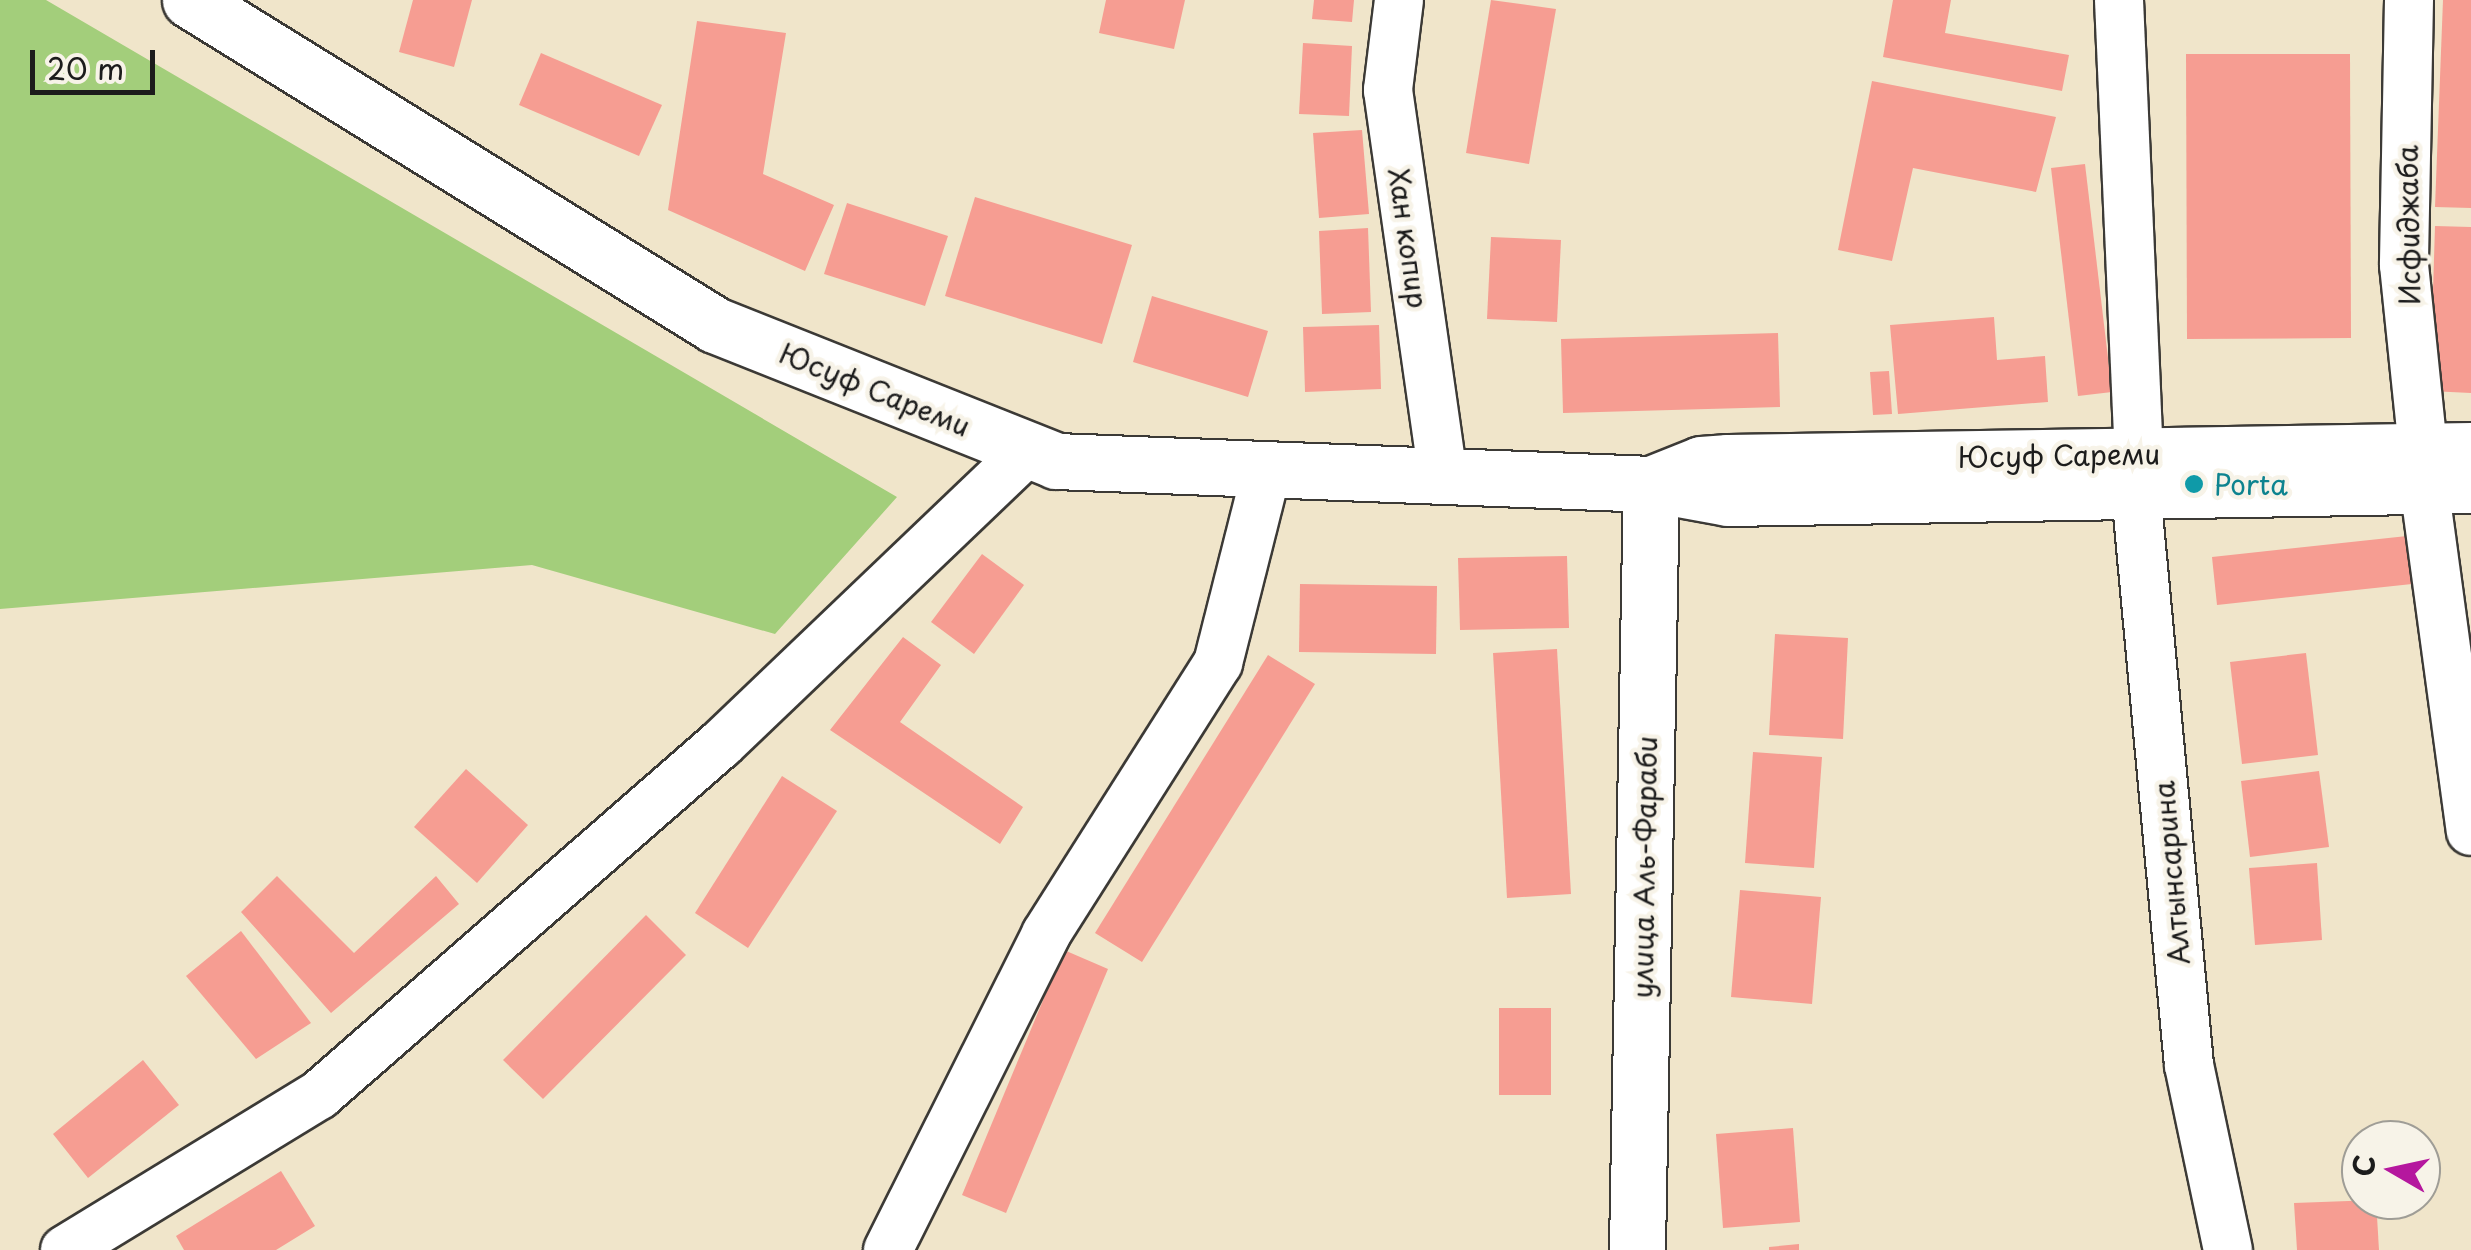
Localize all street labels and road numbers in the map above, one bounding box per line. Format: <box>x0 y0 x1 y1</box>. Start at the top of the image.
street label: Исфиджаба <box>2390 145 2426 305</box>
street label: Хан копир <box>1382 165 1436 311</box>
street label: Юсуф Сареми <box>776 336 974 442</box>
street label: Юсуф Сареми <box>1958 436 2160 474</box>
street label: улица Аль-Фараби <box>1625 735 1663 999</box>
street label: Алтынсарина <box>2146 780 2196 966</box>

